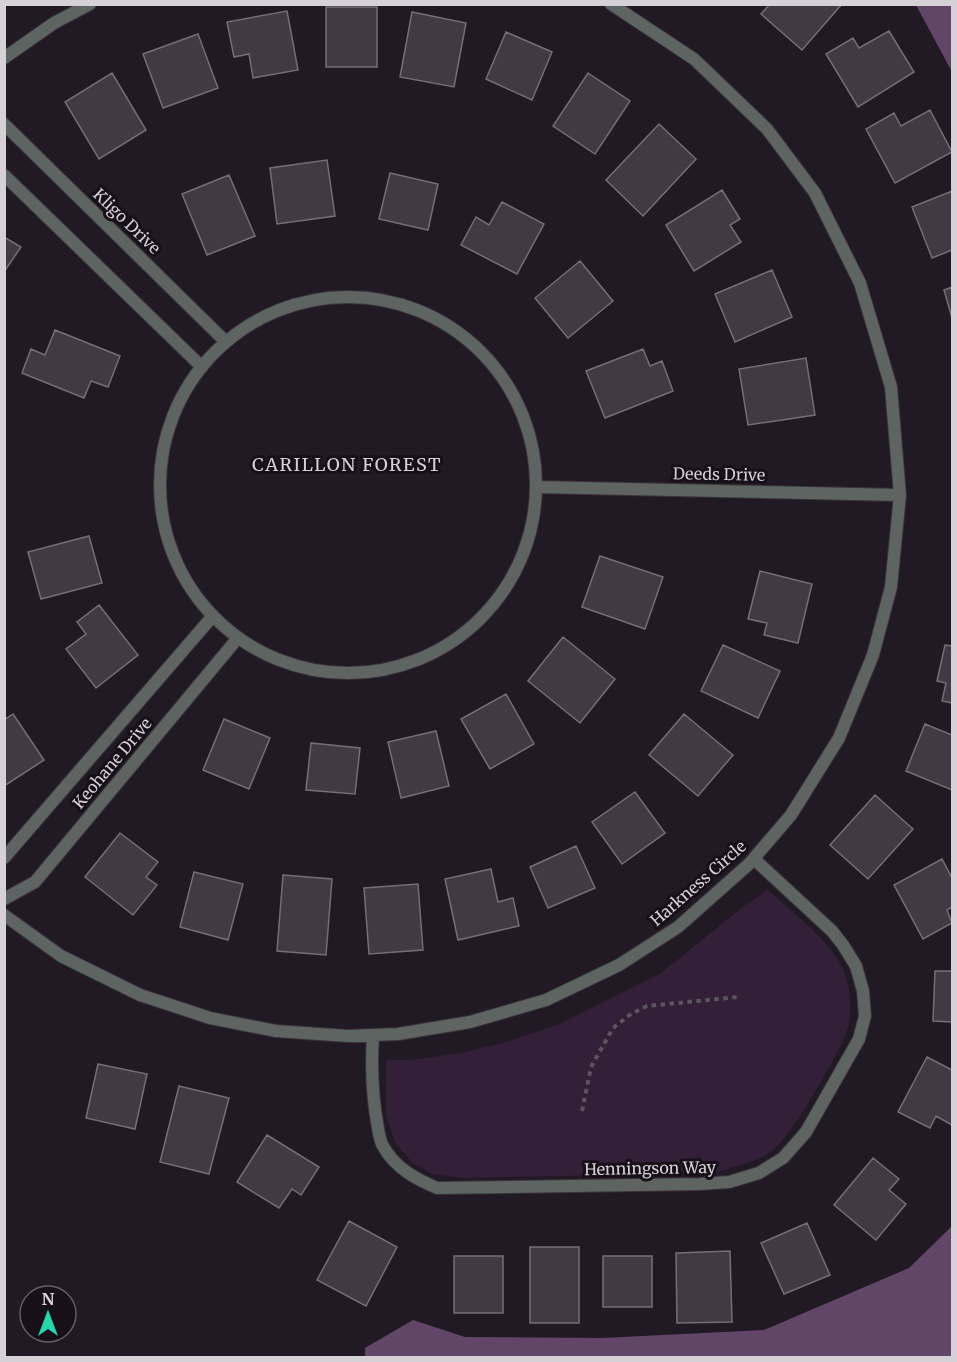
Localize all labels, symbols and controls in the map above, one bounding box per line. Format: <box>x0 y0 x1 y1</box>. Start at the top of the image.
street label: Kligo Drive <box>89 184 165 258</box>
district label: CARILLON FOREST <box>252 453 442 476</box>
street label: Deeds Drive <box>673 463 765 485</box>
street label: Keohane Drive <box>68 714 156 812</box>
street label: Harkness Circle <box>646 836 750 930</box>
street label: Henningson Way <box>584 1157 717 1179</box>
north arrow <box>18 1284 78 1344</box>
text: N <box>42 1289 55 1309</box>

